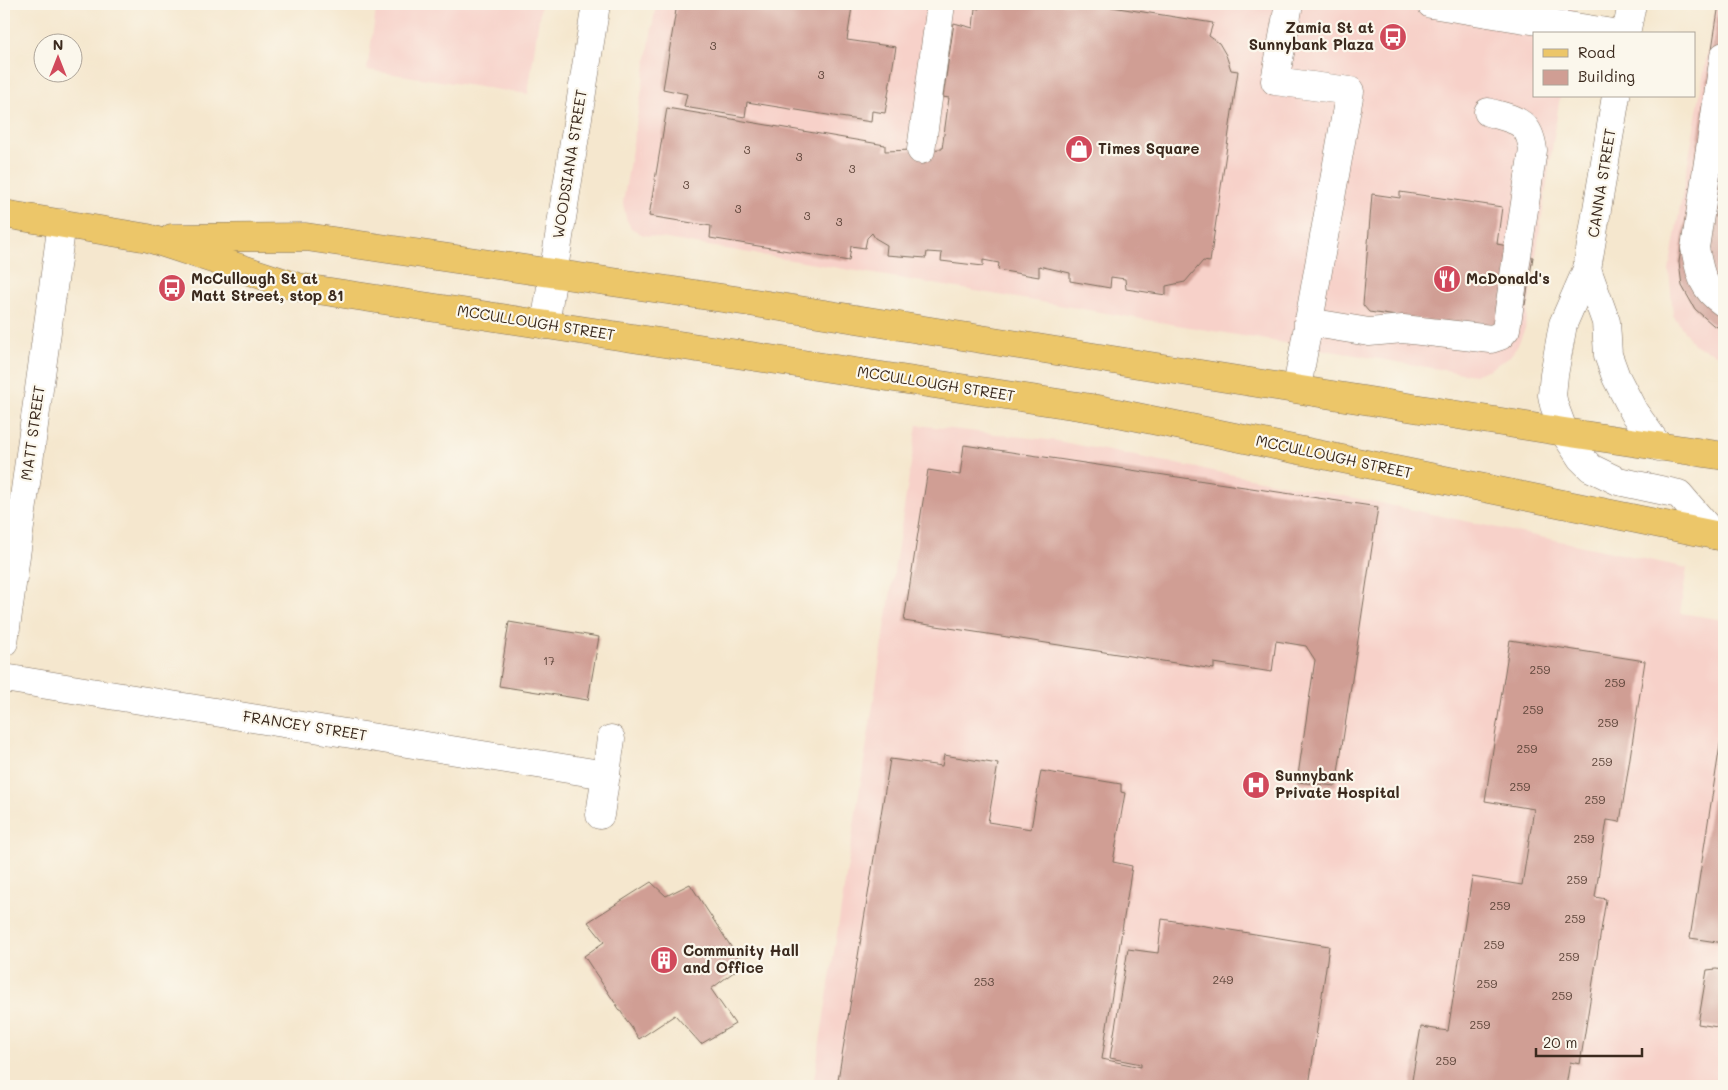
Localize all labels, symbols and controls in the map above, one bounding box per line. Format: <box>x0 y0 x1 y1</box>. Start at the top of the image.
place label: Zamia St at Sunnybank Plaza <box>1249 17 1374 54</box>
bus stop icon: Zamia St at Sunnybank Plaza <box>1378 22 1408 52</box>
north arrow <box>32 32 82 82</box>
legend <box>1533 32 1696 98</box>
text: N <box>53 35 63 54</box>
house number: 3 <box>709 37 717 53</box>
text: Road <box>1578 42 1615 62</box>
house number: 3 <box>817 66 825 82</box>
text: Building <box>1578 66 1635 86</box>
street label: WOODSIANA STREET <box>547 88 591 240</box>
street label: CANNA STREET <box>1583 127 1620 239</box>
shop icon: Times Square <box>1064 134 1094 164</box>
place label: Times Square <box>1098 138 1199 158</box>
house number: 3 <box>743 141 751 157</box>
house number: 3 <box>795 148 803 164</box>
house number: 3 <box>848 160 856 176</box>
house number: 3 <box>682 176 690 192</box>
house number: 3 <box>734 200 742 216</box>
house number: 3 <box>803 207 811 223</box>
house number: 3 <box>835 213 843 229</box>
restaurant icon: McDonald's <box>1432 264 1462 294</box>
place label: McCullough St at Matt Street, stop 81 <box>191 268 344 305</box>
place label: McDonald's <box>1466 268 1550 288</box>
bus stop icon: McCullough St at Matt Street, stop 81 <box>157 273 187 303</box>
street label: MCCULLOUGH STREET <box>456 300 617 344</box>
street label: MCCULLOUGH STREET <box>856 361 1017 405</box>
street label: MATT STREET <box>15 384 49 482</box>
street label: MCCULLOUGH STREET <box>1254 430 1414 482</box>
house number: 17 <box>543 652 555 668</box>
house number: 259 <box>1530 661 1550 677</box>
house number: 259 <box>1605 674 1625 690</box>
house number: 259 <box>1523 701 1543 717</box>
street label: FRANCEY STREET <box>242 705 369 745</box>
house number: 259 <box>1598 714 1618 730</box>
house number: 259 <box>1517 740 1537 756</box>
house number: 259 <box>1592 753 1612 769</box>
place label: Sunnybank Private Hospital <box>1275 765 1400 802</box>
hospital icon: Sunnybank Private Hospital <box>1241 770 1271 800</box>
house number: 259 <box>1510 778 1530 794</box>
house number: 259 <box>1585 791 1605 807</box>
house number: 259 <box>1574 830 1594 846</box>
house number: 259 <box>1567 871 1587 887</box>
house number: 259 <box>1490 897 1510 913</box>
house number: 259 <box>1565 910 1585 926</box>
house number: 259 <box>1484 936 1504 952</box>
place label: Community Hall and Office <box>683 940 799 977</box>
building icon: Community Hall and Office <box>649 945 679 975</box>
house number: 259 <box>1559 948 1579 964</box>
house number: 249 <box>1213 971 1233 987</box>
house number: 253 <box>974 973 994 989</box>
house number: 259 <box>1477 975 1497 991</box>
house number: 259 <box>1552 987 1572 1003</box>
house number: 259 <box>1470 1016 1490 1032</box>
scale bar <box>1536 1025 1642 1057</box>
text: 20 m <box>1543 1032 1577 1052</box>
house number: 259 <box>1436 1052 1456 1068</box>

